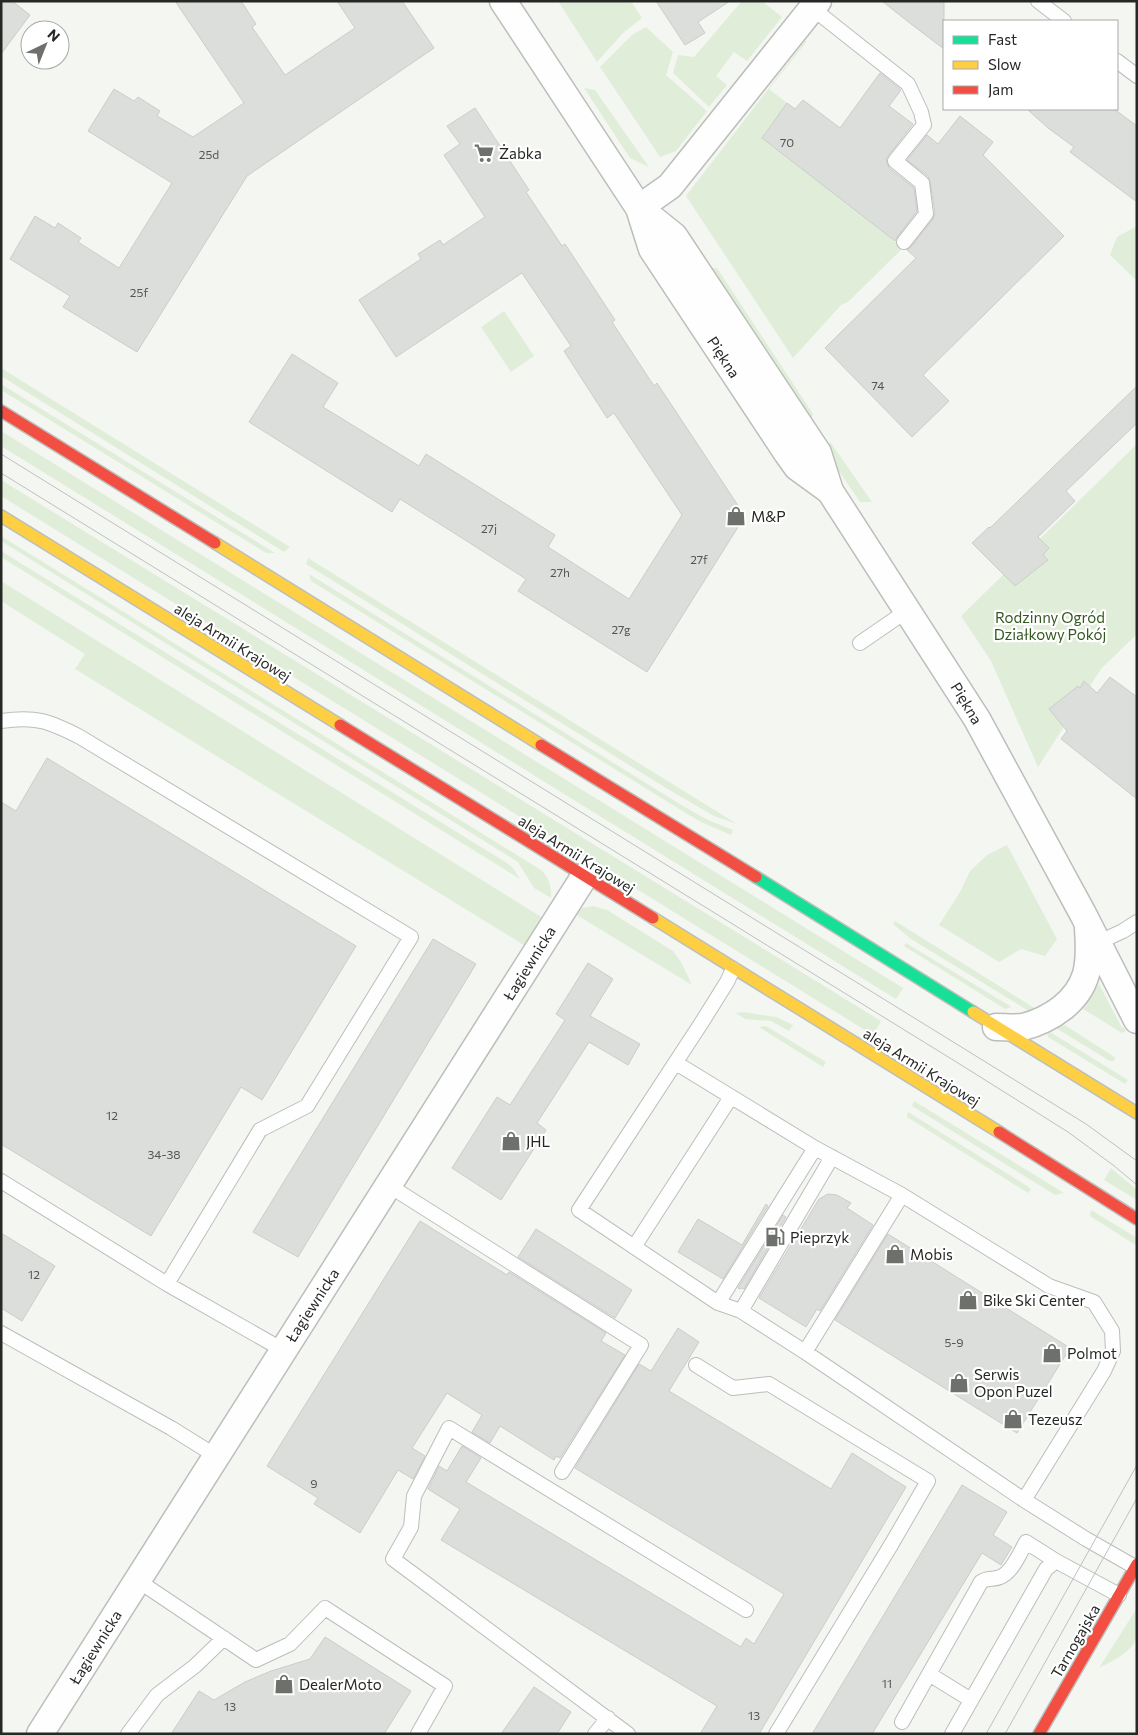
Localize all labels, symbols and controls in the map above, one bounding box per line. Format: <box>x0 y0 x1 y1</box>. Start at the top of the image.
north arrow <box>20 20 70 70</box>
legend <box>943 20 1118 110</box>
text: N <box>45 25 64 45</box>
text: Fast <box>988 30 1017 48</box>
text: Slow <box>988 55 1021 73</box>
text: Jam <box>988 80 1013 98</box>
house number: 70 <box>780 135 794 149</box>
supermarket icon: Żabka <box>473 142 495 164</box>
place label: Żabka <box>499 144 542 162</box>
house number: 25d <box>199 147 219 161</box>
house number: 25f <box>130 285 148 299</box>
street label: Piękna <box>704 333 744 381</box>
house number: 74 <box>872 378 884 392</box>
shop icon: M&P <box>725 505 747 527</box>
place label: M&P <box>751 507 786 525</box>
house number: 27j <box>481 521 497 535</box>
house number: 27f <box>690 552 708 566</box>
house number: 27h <box>550 565 570 579</box>
street label: aleja Armii Krajowej <box>171 599 295 685</box>
park label: Rodzinny Ogród Działkowy Pokój <box>994 608 1106 643</box>
house number: 27g <box>612 622 631 636</box>
street label: Piękna <box>948 679 986 727</box>
street label: aleja Armii Krajowej <box>515 811 639 897</box>
street label: Łagiewnicka <box>499 923 559 1004</box>
street label: aleja Armii Krajowej <box>860 1024 984 1110</box>
house number: 12 <box>106 1108 118 1122</box>
shop icon: JHL <box>500 1130 522 1152</box>
place label: JHL <box>526 1132 551 1150</box>
house number: 34-38 <box>147 1147 181 1161</box>
fuel station icon: Pieprzyk <box>764 1226 786 1248</box>
place label: Pieprzyk <box>790 1228 849 1246</box>
shop icon: Mobis <box>884 1243 906 1265</box>
place label: Mobis <box>910 1245 953 1263</box>
street label: Łagiewnicka <box>281 1265 342 1346</box>
house number: 12 <box>28 1267 40 1281</box>
shop icon: Bike Ski Center <box>957 1289 979 1311</box>
place label: Bike Ski Center <box>983 1291 1086 1309</box>
house number: 5-9 <box>944 1335 964 1349</box>
shop icon: Polmot <box>1041 1342 1063 1364</box>
place label: Polmot <box>1067 1344 1117 1362</box>
place label: Serwis Opon Puzel <box>974 1365 1053 1400</box>
shop icon: Serwis Opon Puzel <box>948 1372 970 1394</box>
shop icon: Tezeusz <box>1002 1408 1024 1430</box>
place label: Tezeusz <box>1028 1410 1082 1428</box>
house number: 9 <box>310 1476 318 1490</box>
street label: Tarnogajska <box>1047 1601 1103 1681</box>
street label: Łagiewnicka <box>65 1607 125 1688</box>
shop icon: DealerMoto <box>273 1673 295 1695</box>
place label: DealerMoto <box>299 1675 382 1693</box>
house number: 11 <box>882 1676 892 1690</box>
house number: 13 <box>224 1699 236 1713</box>
house number: 13 <box>748 1708 760 1722</box>

